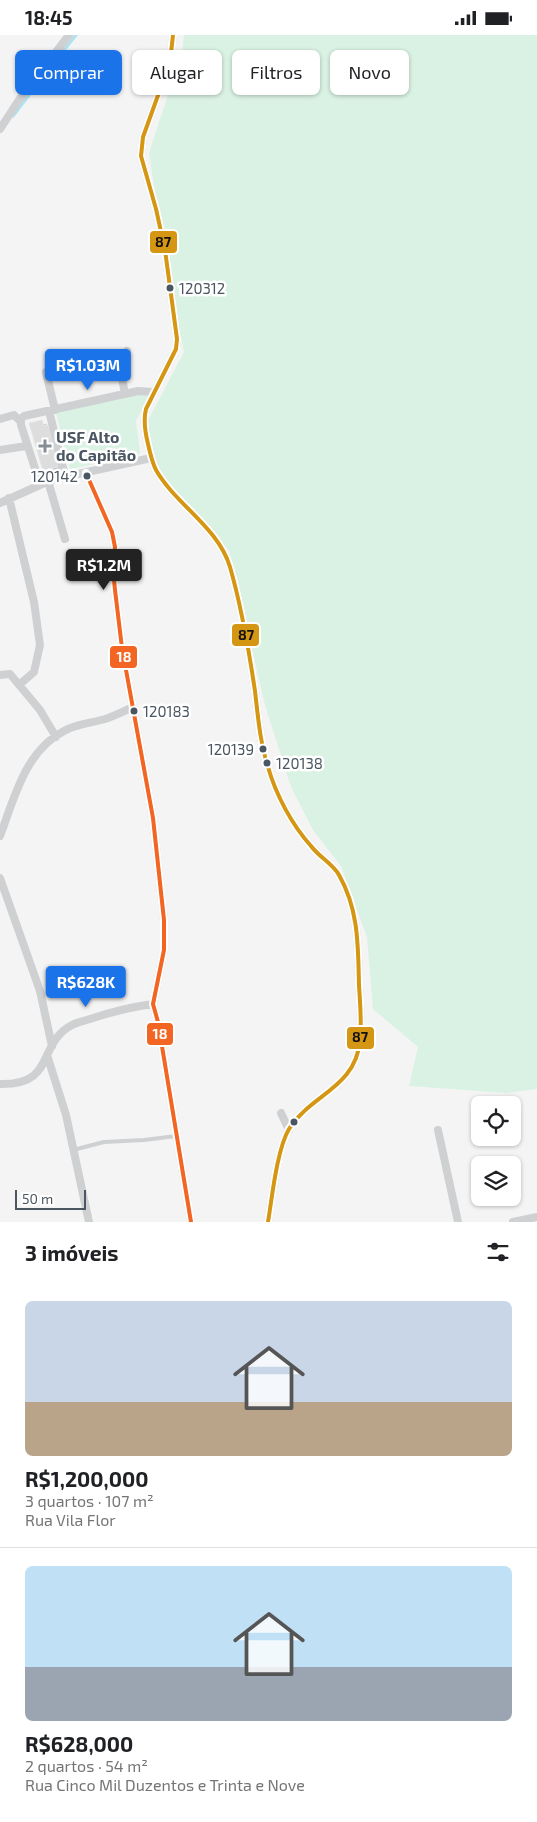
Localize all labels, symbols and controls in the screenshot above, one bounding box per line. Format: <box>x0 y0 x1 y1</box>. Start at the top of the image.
text: 18:45 <box>25 6 73 29</box>
chip: Comprar <box>15 50 122 95</box>
chip: Alugar <box>132 50 222 95</box>
chip: Filtros <box>232 50 320 95</box>
chip: Novo <box>330 50 409 95</box>
line badge: 87 <box>149 230 178 254</box>
text: 87 <box>155 233 172 250</box>
place label: 120312 <box>179 279 225 297</box>
marker: 120312 <box>165 283 175 293</box>
pin: R$1.03M <box>42 349 134 391</box>
text: R$1.03M <box>56 355 120 374</box>
place label: USF Alto do Capitão <box>56 427 136 464</box>
marker: USF Alto do Capitão <box>38 439 52 453</box>
place label: 120142 <box>31 467 78 485</box>
marker: 120142 <box>82 471 92 481</box>
pin: R$1.2M <box>63 549 145 591</box>
text: R$1.2M <box>77 555 131 574</box>
line badge: 87 <box>231 623 260 647</box>
text: 87 <box>238 626 255 643</box>
line badge: 18 <box>109 645 138 669</box>
text: 18 <box>117 648 131 665</box>
place label: 120183 <box>143 702 190 720</box>
marker: 120183 <box>129 706 139 716</box>
place label: 120139 <box>208 740 254 758</box>
marker: 120139 <box>258 744 268 754</box>
place label: 120138 <box>276 754 323 772</box>
marker: 120138 <box>262 758 272 768</box>
pin: R$628K <box>45 965 127 1008</box>
text: R$628K <box>57 972 115 991</box>
line badge: 18 <box>146 1022 174 1046</box>
text: 18 <box>153 1025 167 1042</box>
line badge: 87 <box>346 1026 375 1050</box>
text: 87 <box>352 1028 369 1045</box>
map controls <box>471 1096 521 1206</box>
button: locate <box>471 1096 521 1146</box>
unlabelled marker <box>289 1117 299 1127</box>
button: layers <box>471 1156 521 1206</box>
scale bar <box>15 1187 86 1210</box>
text: 50 m <box>22 1190 53 1207</box>
icon: filters <box>484 1238 512 1266</box>
text: 3 imóveis <box>25 1240 118 1265</box>
icon: home <box>224 1333 314 1423</box>
text: R$1,200,000 <box>25 1466 148 1491</box>
text: 3 quartos · 107 m² <box>25 1491 154 1510</box>
text: Rua Vila Flor <box>25 1510 116 1529</box>
icon: home <box>224 1599 314 1689</box>
text: R$628,000 <box>25 1731 133 1756</box>
text: 2 quartos · 54 m² <box>25 1756 148 1775</box>
text: Rua Cinco Mil Duzentos e Trinta e Nove <box>25 1775 305 1794</box>

